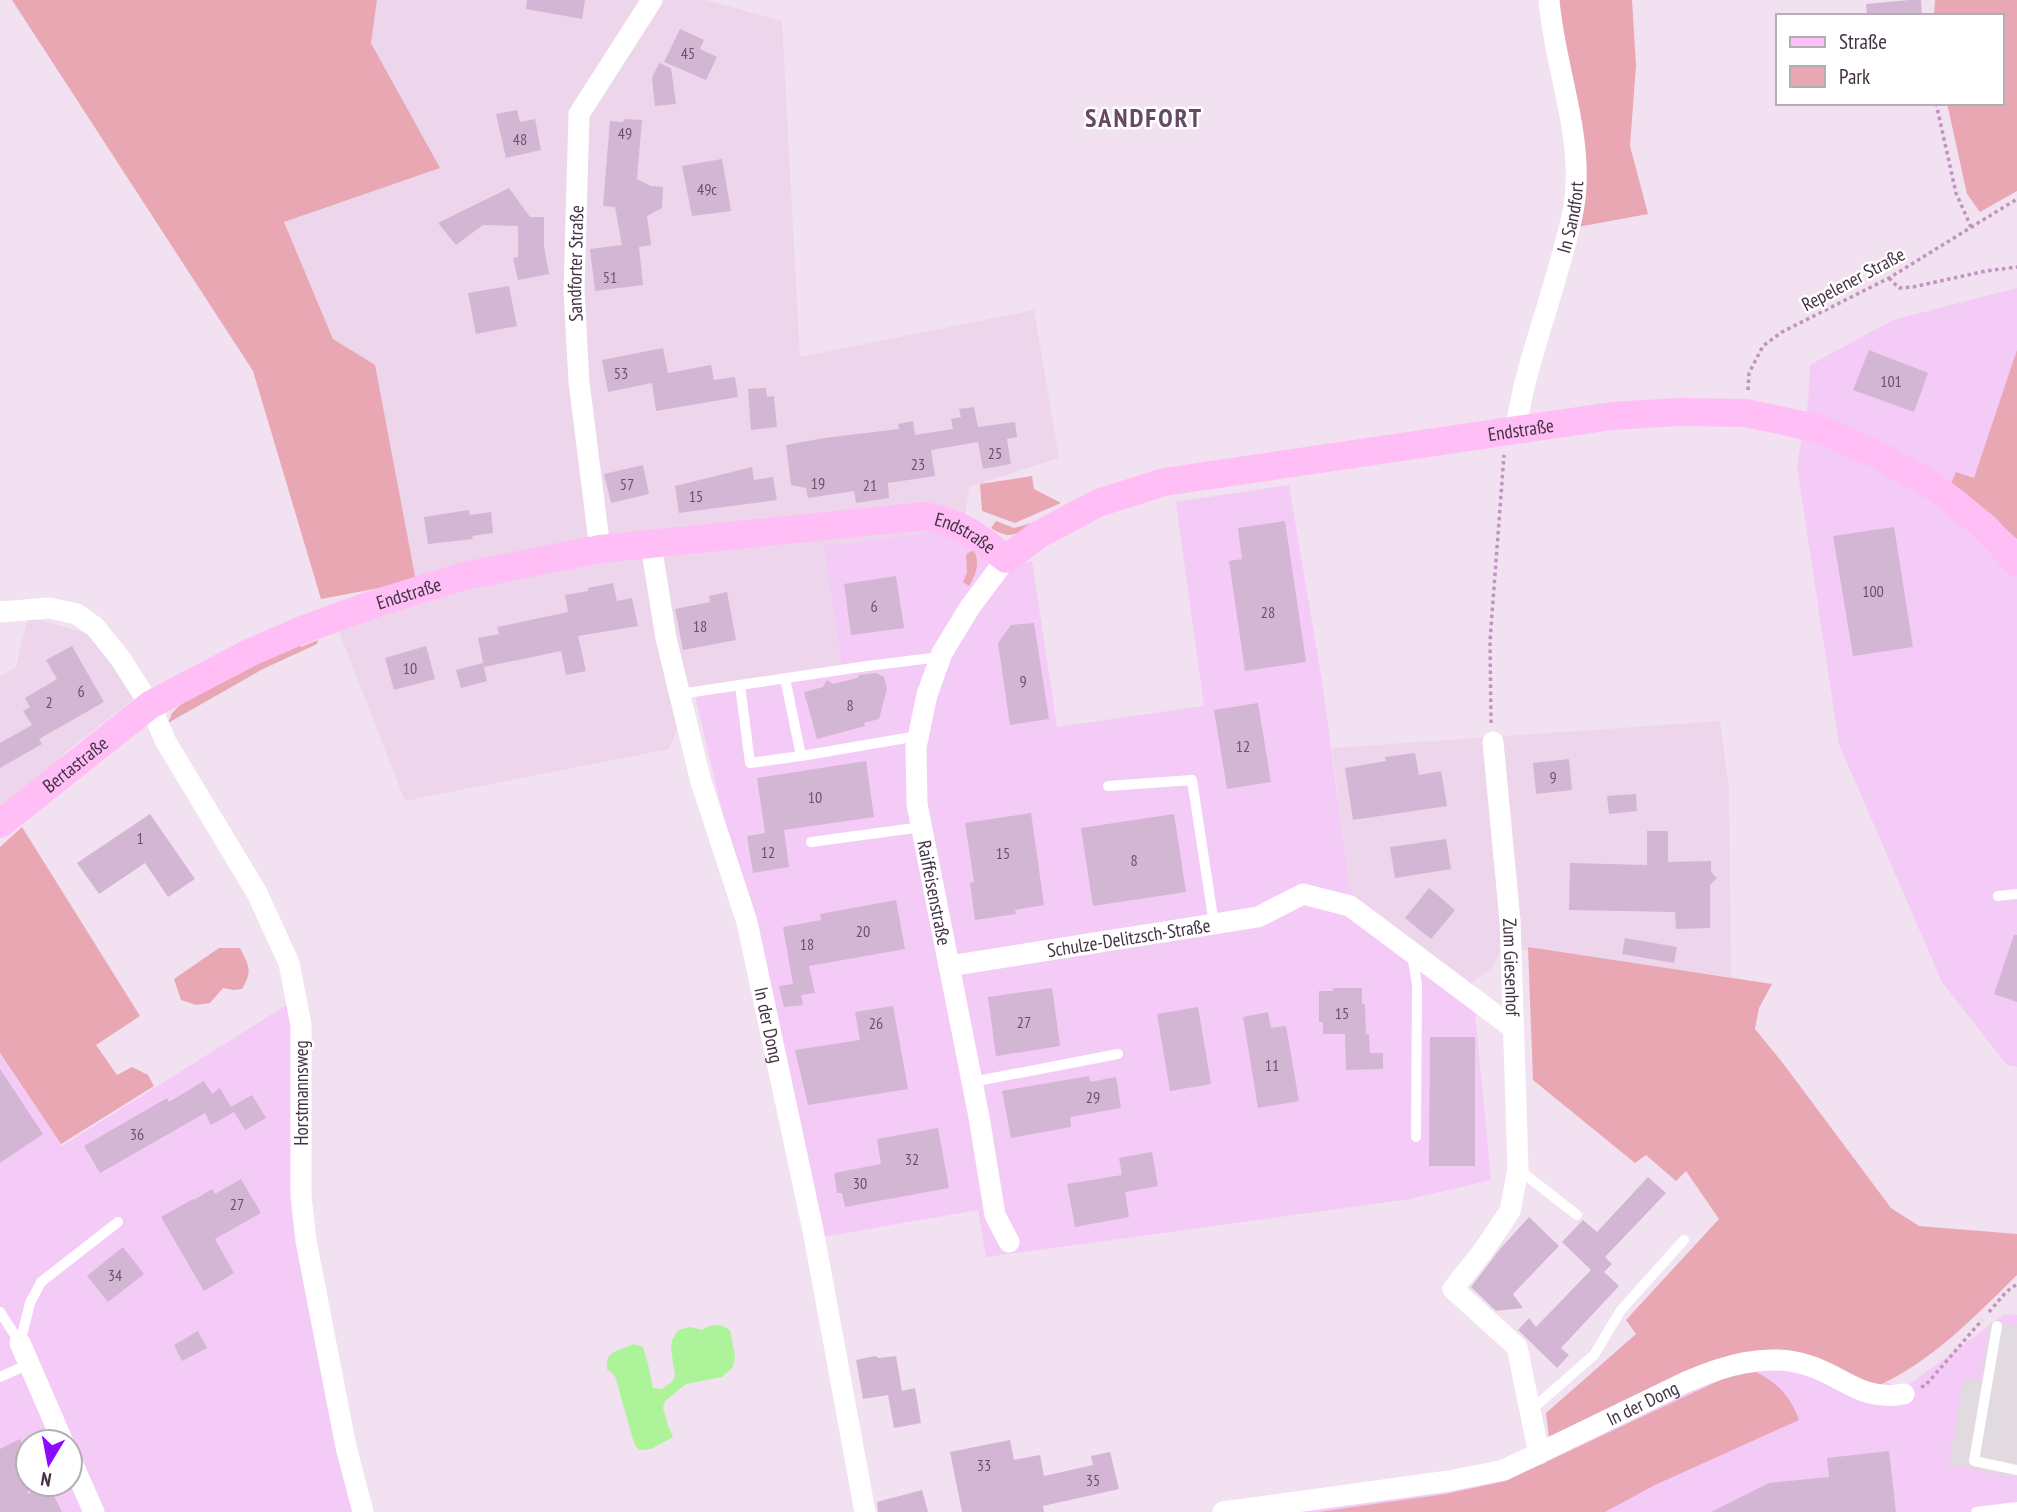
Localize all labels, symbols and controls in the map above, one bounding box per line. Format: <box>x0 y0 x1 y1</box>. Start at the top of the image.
legend <box>1776 14 2003 105</box>
text: Straße <box>1839 28 1887 55</box>
house number: 45 <box>681 43 695 63</box>
text: Park <box>1839 63 1870 90</box>
district label: SANDFORT <box>1085 101 1203 134</box>
house number: 49 <box>618 123 632 143</box>
house number: 48 <box>513 129 527 149</box>
house number: 49c <box>697 179 717 199</box>
street label: In Sandfort <box>1551 180 1588 256</box>
street label: Sandforter Straße <box>562 205 588 322</box>
street label: Repelener Straße <box>1797 242 1909 316</box>
house number: 51 <box>603 267 617 287</box>
house number: 53 <box>614 363 628 383</box>
house number: 101 <box>1880 371 1902 391</box>
street label: Endstraße <box>1486 413 1555 446</box>
house number: 25 <box>988 443 1002 463</box>
house number: 23 <box>911 454 925 474</box>
house number: 19 <box>811 473 825 493</box>
house number: 57 <box>620 474 634 494</box>
house number: 21 <box>863 475 877 495</box>
house number: 15 <box>689 486 703 506</box>
street label: Endstraße <box>932 507 1001 559</box>
street label: Endstraße <box>373 572 444 615</box>
house number: 100 <box>1862 581 1884 601</box>
house number: 6 <box>870 596 878 616</box>
house number: 28 <box>1261 602 1275 622</box>
house number: 18 <box>693 616 707 636</box>
house number: 10 <box>403 658 417 678</box>
house number: 9 <box>1019 671 1027 691</box>
house number: 6 <box>77 681 85 701</box>
house number: 2 <box>45 692 53 712</box>
house number: 8 <box>846 695 854 715</box>
street label: Bertastraße <box>38 731 113 798</box>
house number: 12 <box>1236 736 1250 756</box>
house number: 9 <box>1549 767 1557 787</box>
house number: 10 <box>808 787 822 807</box>
house number: 1 <box>136 828 144 848</box>
street label: Raiffeisenstraße <box>912 838 957 947</box>
house number: 12 <box>761 842 775 862</box>
house number: 15 <box>996 843 1010 863</box>
house number: 8 <box>1130 850 1138 870</box>
street label: Schulze-Delitzsch-Straße <box>1045 913 1212 962</box>
street label: Zum Giesenhof <box>1498 918 1525 1018</box>
house number: 20 <box>856 921 870 941</box>
house number: 18 <box>800 934 814 954</box>
street label: In der Dong <box>749 985 789 1065</box>
house number: 15 <box>1335 1003 1349 1023</box>
house number: 27 <box>1017 1012 1031 1032</box>
house number: 26 <box>869 1013 883 1033</box>
street label: Horstmannsweg <box>289 1040 313 1146</box>
house number: 11 <box>1265 1055 1279 1075</box>
house number: 29 <box>1086 1087 1100 1107</box>
house number: 36 <box>130 1124 144 1144</box>
house number: 32 <box>905 1149 919 1169</box>
house number: 30 <box>853 1173 867 1193</box>
house number: 27 <box>230 1194 244 1214</box>
house number: 34 <box>108 1265 122 1285</box>
street label: In der Dong <box>1603 1376 1682 1431</box>
north arrow <box>14 1428 84 1498</box>
house number: 33 <box>977 1455 991 1475</box>
text: N <box>39 1467 53 1492</box>
house number: 35 <box>1086 1470 1100 1490</box>

